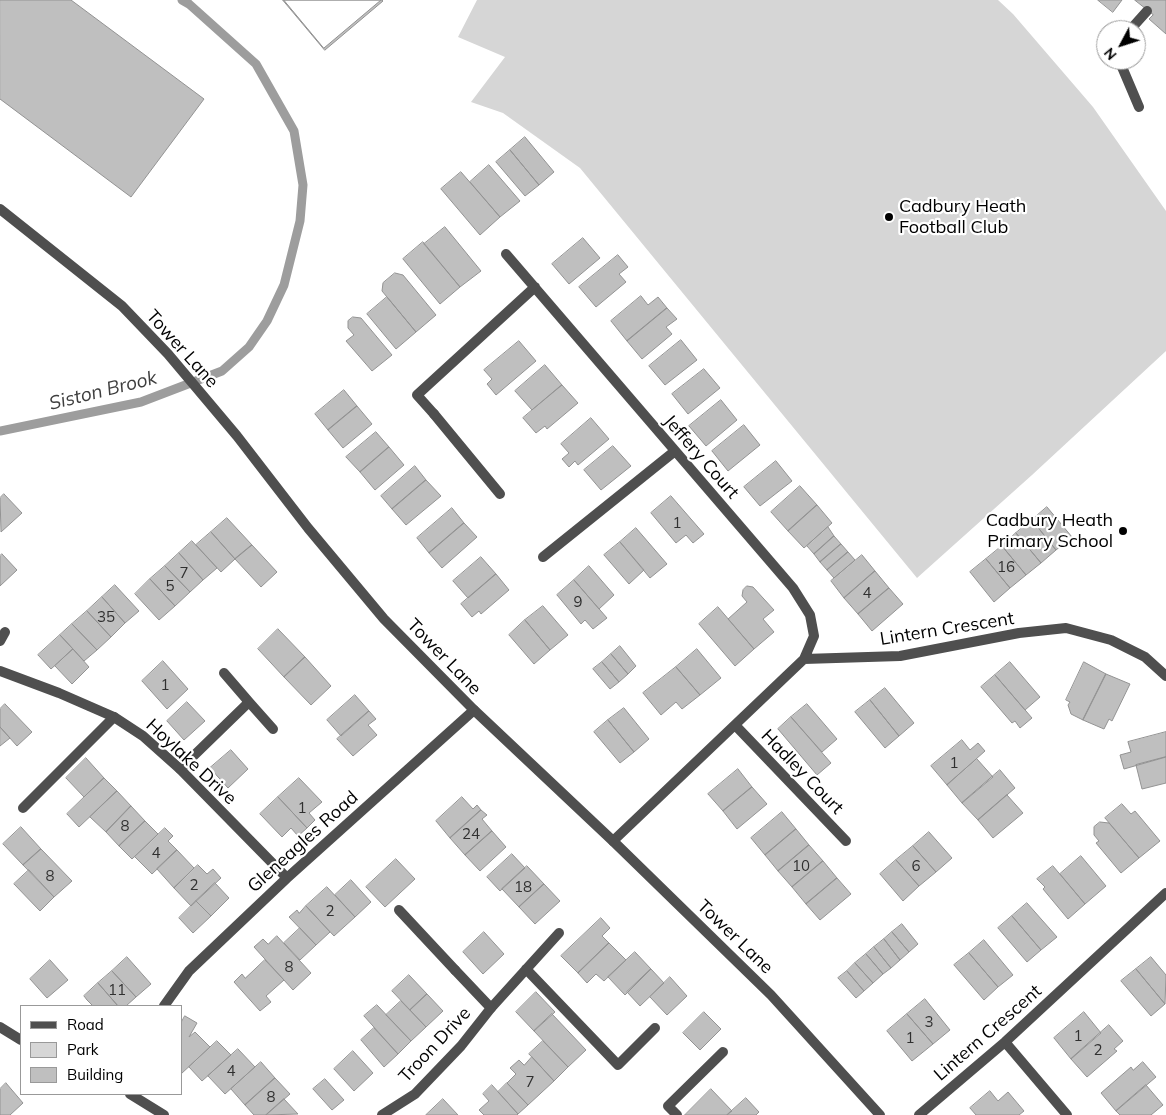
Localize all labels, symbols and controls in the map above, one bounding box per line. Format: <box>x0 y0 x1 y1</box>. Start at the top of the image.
north arrow <box>1096 20 1146 70</box>
text: N <box>1100 44 1121 64</box>
place label: Cadbury Heath Football Club <box>899 196 1026 238</box>
marker: Cadbury Heath Football Club <box>883 211 895 223</box>
street label: Tower Lane <box>141 306 223 392</box>
water label: Siston Brook <box>47 367 159 415</box>
street label: Jeffery Court <box>659 411 743 503</box>
place label: Cadbury Heath Primary School <box>986 510 1113 552</box>
house number: 1 <box>673 514 681 532</box>
marker: Cadbury Heath Primary School <box>1117 525 1129 537</box>
house number: 16 <box>997 558 1015 576</box>
house number: 7 <box>180 564 188 582</box>
house number: 5 <box>166 577 174 595</box>
house number: 4 <box>863 584 871 602</box>
house number: 9 <box>574 593 582 611</box>
house number: 35 <box>97 608 115 626</box>
street label: Lintern Crescent <box>879 608 1015 650</box>
street label: Tower Lane <box>402 615 486 699</box>
house number: 1 <box>161 676 169 694</box>
street label: Hoylake Drive <box>141 715 241 809</box>
street label: Hadley Court <box>756 725 848 819</box>
house number: 1 <box>950 754 958 772</box>
street label: Gleneagles Road <box>243 787 363 897</box>
house number: 1 <box>298 799 306 817</box>
house number: 8 <box>121 817 129 835</box>
house number: 24 <box>462 825 480 843</box>
house number: 4 <box>152 844 160 862</box>
house number: 10 <box>792 857 810 875</box>
house number: 6 <box>912 857 920 875</box>
house number: 8 <box>46 867 54 885</box>
house number: 2 <box>190 876 198 894</box>
house number: 18 <box>514 878 532 896</box>
street label: Tower Lane <box>693 895 777 979</box>
house number: 2 <box>326 902 334 920</box>
house number: 8 <box>285 958 293 976</box>
street label: Lintern Crescent <box>930 980 1046 1086</box>
house number: 11 <box>108 981 126 999</box>
street label: Troon Drive <box>395 1003 475 1087</box>
legend <box>20 1005 182 1095</box>
house number: 3 <box>925 1013 933 1031</box>
text: Road <box>67 1015 104 1034</box>
house number: 1 <box>1074 1027 1082 1045</box>
house number: 1 <box>906 1029 914 1047</box>
text: Park <box>67 1040 99 1059</box>
house number: 2 <box>1094 1041 1102 1059</box>
house number: 4 <box>227 1062 235 1080</box>
text: Building <box>67 1065 123 1084</box>
house number: 7 <box>526 1073 534 1091</box>
house number: 8 <box>267 1088 275 1106</box>

